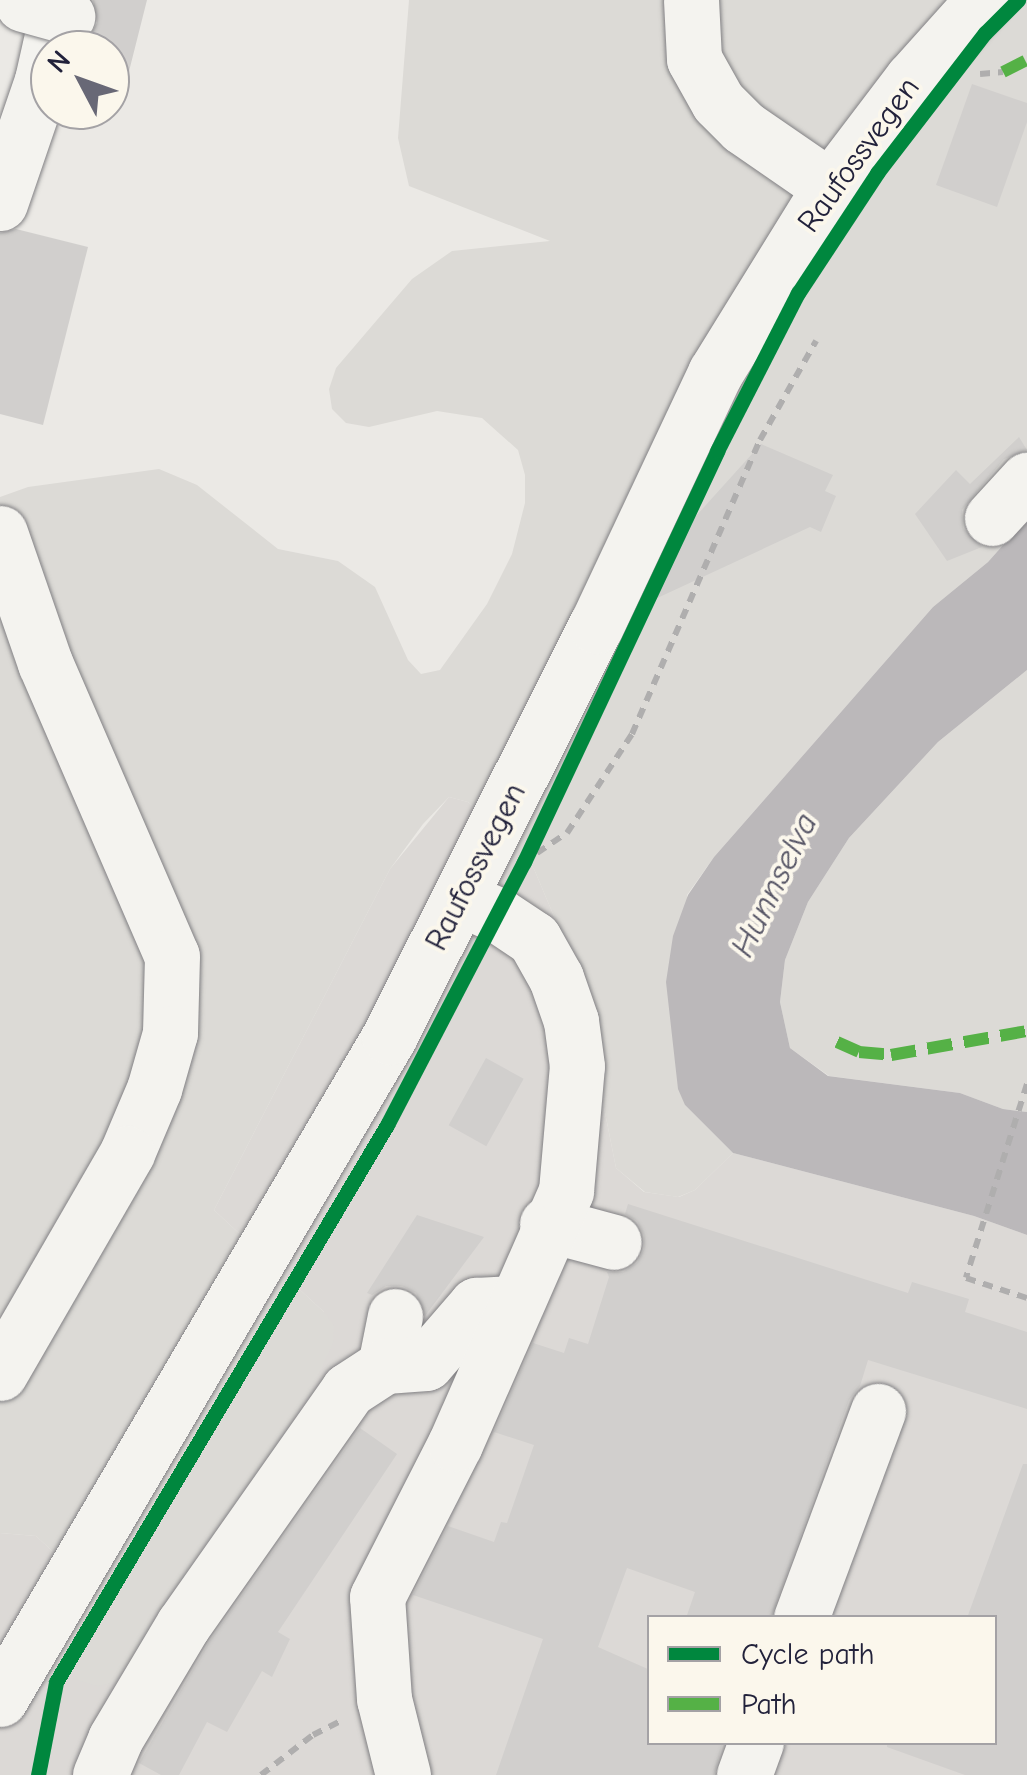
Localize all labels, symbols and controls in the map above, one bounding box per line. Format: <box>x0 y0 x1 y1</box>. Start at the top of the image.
north arrow <box>30 30 130 130</box>
text: N <box>41 44 77 79</box>
street label: Raufossvegen <box>790 70 928 240</box>
street label: Raufossvegen <box>417 777 535 957</box>
water label: Hunnselva <box>721 806 827 964</box>
legend <box>647 1615 997 1745</box>
text: Cycle path <box>741 1637 875 1672</box>
text: Path <box>741 1687 797 1722</box>

